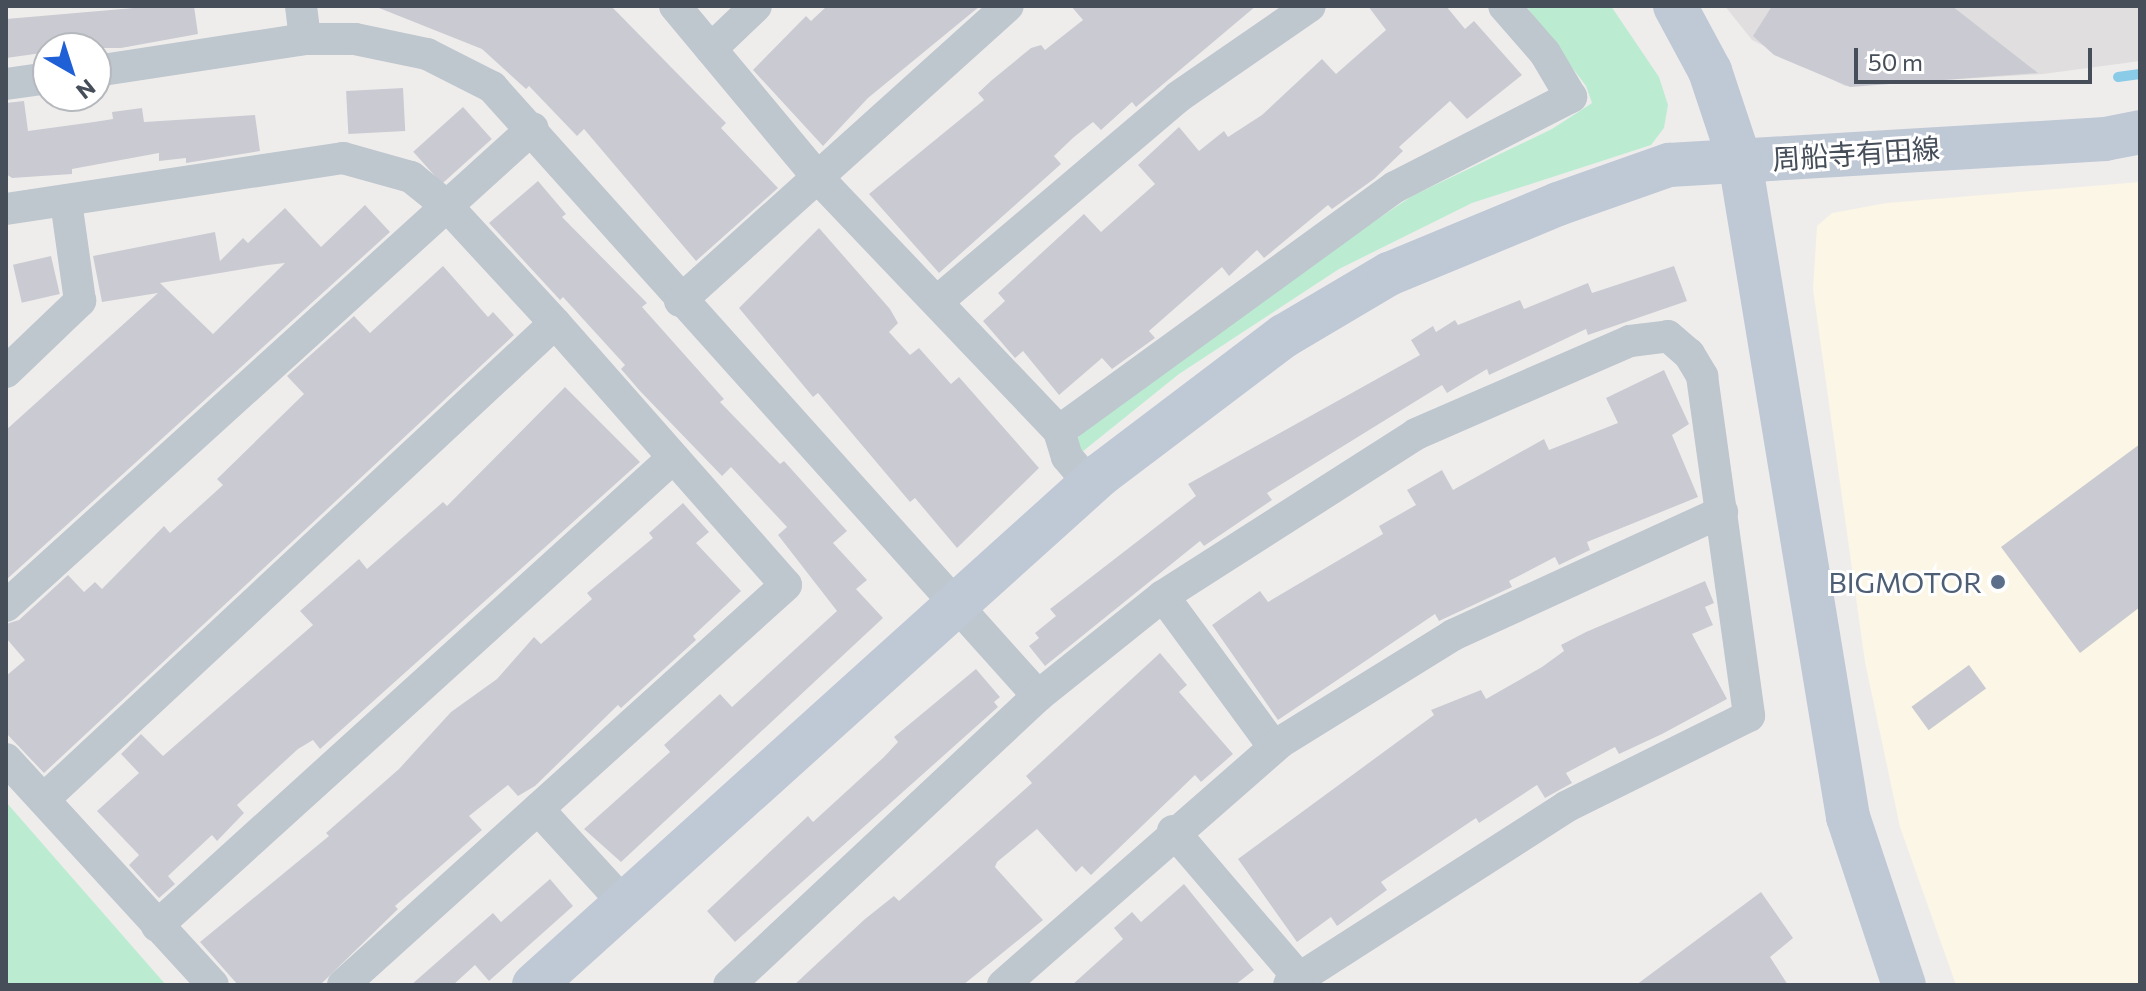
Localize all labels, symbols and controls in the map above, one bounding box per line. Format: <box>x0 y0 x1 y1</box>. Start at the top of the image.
north arrow <box>32 32 112 112</box>
scale bar <box>1858 32 2096 82</box>
text: 50 m <box>1868 47 1923 76</box>
text: N <box>71 74 101 105</box>
street label: 周船寺有田線 <box>1771 130 1941 176</box>
place label: BIGMOTOR <box>1829 565 1982 599</box>
marker: BIGMOTOR <box>1989 573 2007 591</box>

